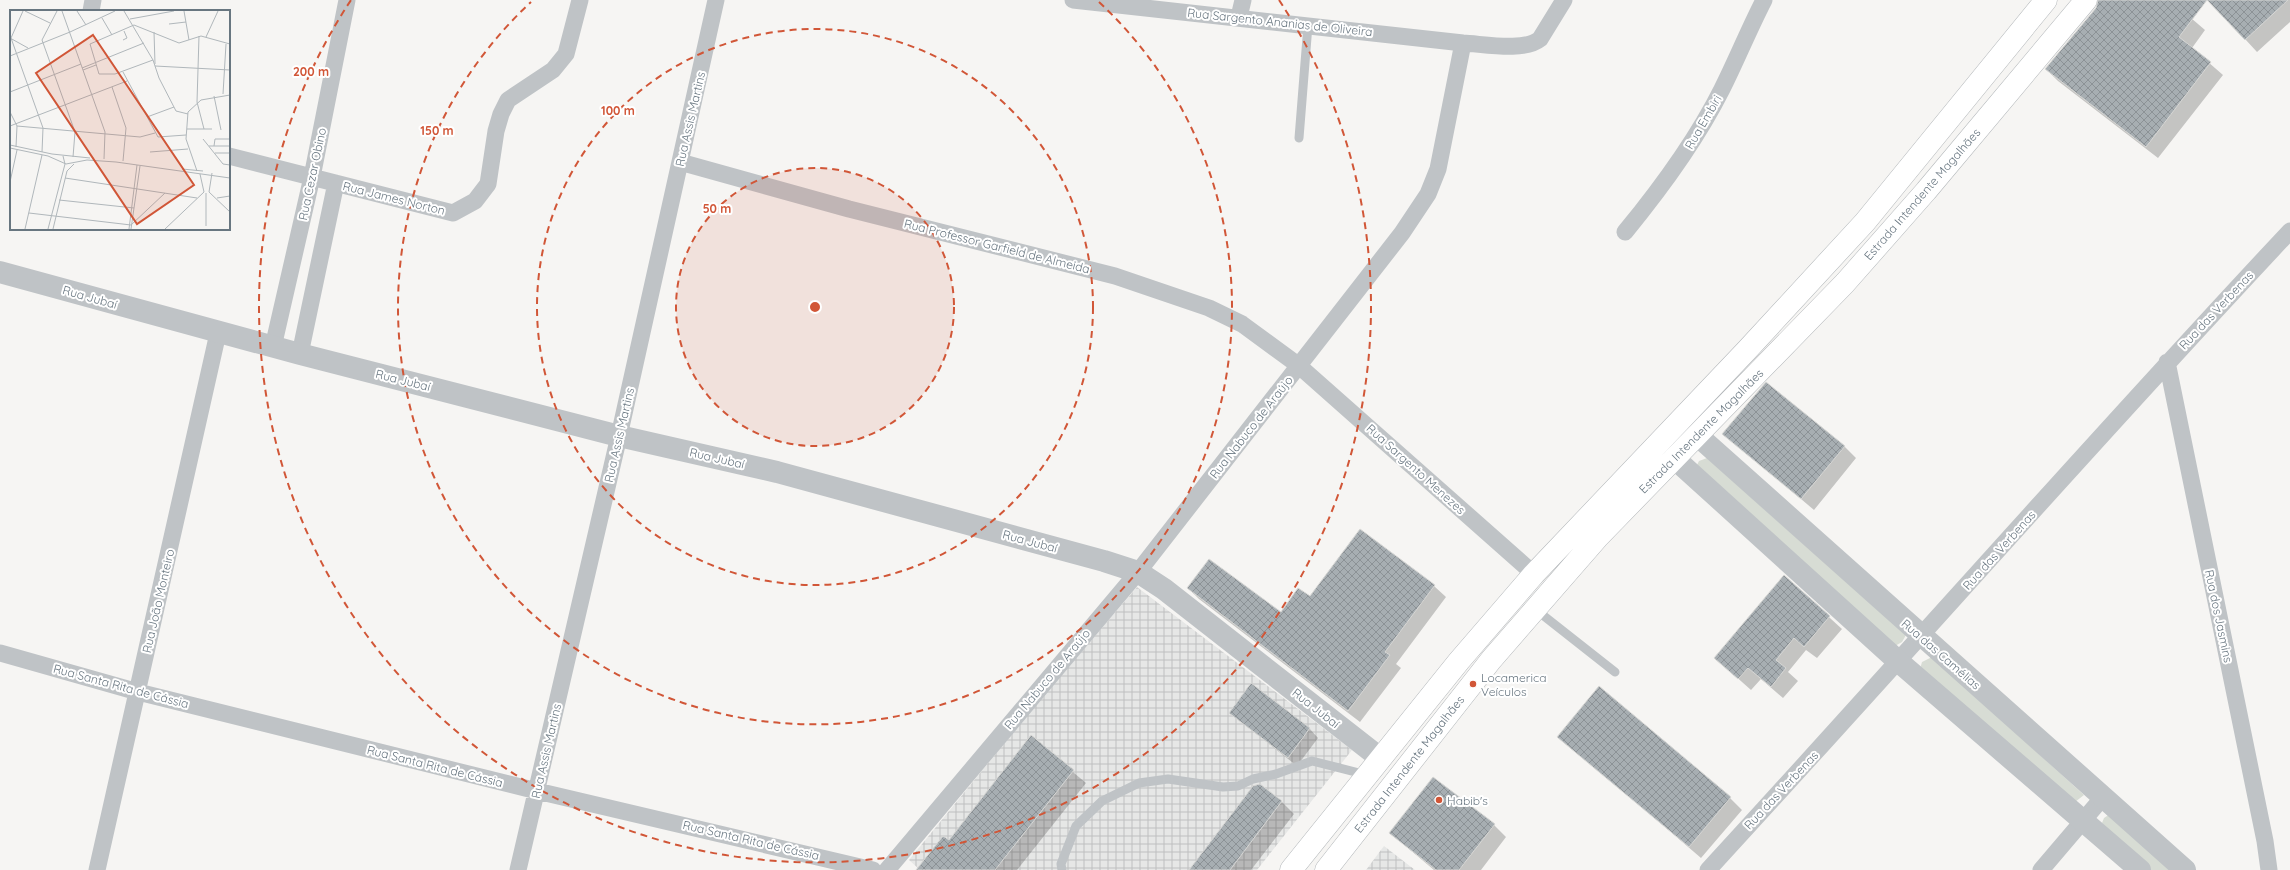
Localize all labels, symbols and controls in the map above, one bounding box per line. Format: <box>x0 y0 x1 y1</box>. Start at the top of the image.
street label: Rua Sargento Ananias de Oliveira <box>1187 5 1373 39</box>
inset map <box>10 10 230 230</box>
text: 200 m <box>293 64 329 79</box>
street label: Rua Assis Martins <box>672 70 708 168</box>
street label: Rua Embiri <box>1681 92 1725 152</box>
text: 100 m <box>601 103 635 118</box>
text: 150 m <box>420 123 454 138</box>
street label: Estrada Intendente Magalhães <box>1861 125 1984 263</box>
street label: Rua Cezar Obino <box>295 126 329 222</box>
street label: Rua James Norton <box>341 178 447 218</box>
text: 50 m <box>703 201 731 216</box>
street label: Rua Professor Garfield de Almeida <box>902 216 1092 276</box>
street label: Rua das Verbenas <box>2176 267 2256 352</box>
street label: Rua Jubaí <box>61 282 119 312</box>
centre of rings <box>808 300 822 314</box>
street label: Estrada Intendente Magalhães <box>1636 365 1767 496</box>
street label: Rua Jubaí <box>374 366 432 394</box>
street label: Rua Nabuco de Araújo <box>1206 373 1296 481</box>
street label: Rua Assis Martins <box>601 386 637 484</box>
street label: Rua Sargento Menezes <box>1364 421 1469 518</box>
street label: Rua Jubaí <box>688 444 746 472</box>
street label: Rua das Verbenas <box>1959 507 2039 593</box>
street label: Rua Jubaí <box>1001 526 1059 556</box>
street label: Rua João Monteiro <box>139 548 177 654</box>
street label: Rua dos Jasmins <box>2202 568 2236 664</box>
street label: Rua das Camélias <box>1898 616 1984 693</box>
street label: Rua Nabuco de Araújo <box>1001 626 1093 732</box>
street label: Rua Santa Rita de Cássia <box>52 661 190 711</box>
place label: Locamerica Veículos <box>1481 670 1547 699</box>
marker: Locamerica Veículos <box>1468 679 1478 689</box>
street label: Rua Jubaí <box>1289 685 1343 731</box>
street label: Estrada Intendente Magalhães <box>1351 692 1467 836</box>
street label: Rua Assis Martins <box>528 702 564 800</box>
street label: Rua Santa Rita de Cássia <box>365 742 505 790</box>
street label: Rua das Verbenas <box>1741 747 1821 832</box>
place label: Habib's <box>1447 793 1488 808</box>
marker: Habib's <box>1434 795 1444 805</box>
street label: Rua Santa Rita de Cássia <box>681 817 821 863</box>

